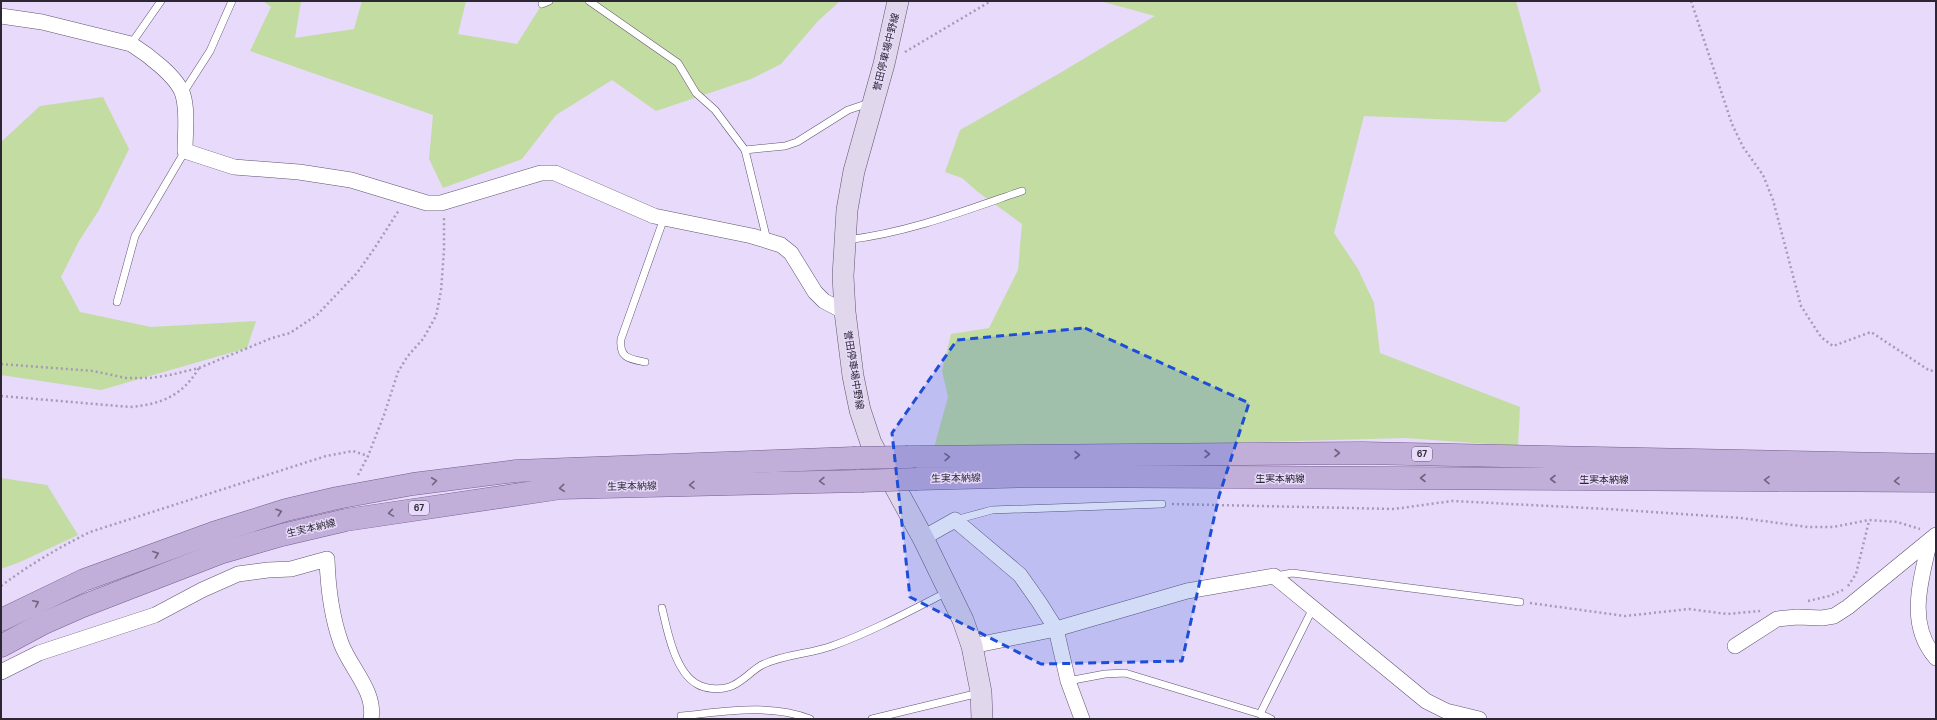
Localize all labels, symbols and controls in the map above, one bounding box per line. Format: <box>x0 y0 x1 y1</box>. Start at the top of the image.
street label: 誉田停車場中野線 <box>870 12 902 92</box>
street label: 誉田停車場中野線 <box>841 329 867 411</box>
road number: 67 <box>1412 447 1432 461</box>
one-way arrow <box>1334 449 1340 457</box>
one-way arrow <box>1204 450 1210 458</box>
one-way arrow <box>1074 451 1080 459</box>
one-way arrow <box>944 453 950 461</box>
street label: 生実本納線 <box>931 471 981 485</box>
street label: 生実本納線 <box>1255 472 1305 485</box>
street label: 生実本納線 <box>1579 473 1629 486</box>
one-way arrow <box>1420 474 1426 482</box>
one-way arrow <box>1550 475 1556 483</box>
one-way arrow <box>1764 476 1770 484</box>
one-way arrow <box>431 477 437 486</box>
one-way arrow <box>819 477 825 486</box>
one-way arrow <box>1894 477 1900 485</box>
street label: 生実本納線 <box>607 479 657 493</box>
one-way arrow <box>689 480 695 489</box>
one-way arrow <box>559 483 565 492</box>
road number: 67 <box>409 501 429 515</box>
one-way arrow <box>276 508 283 517</box>
one-way arrow <box>388 508 395 516</box>
street label: 生実本納線 <box>285 516 337 540</box>
one-way arrow <box>153 550 160 558</box>
one-way arrow <box>32 600 39 608</box>

